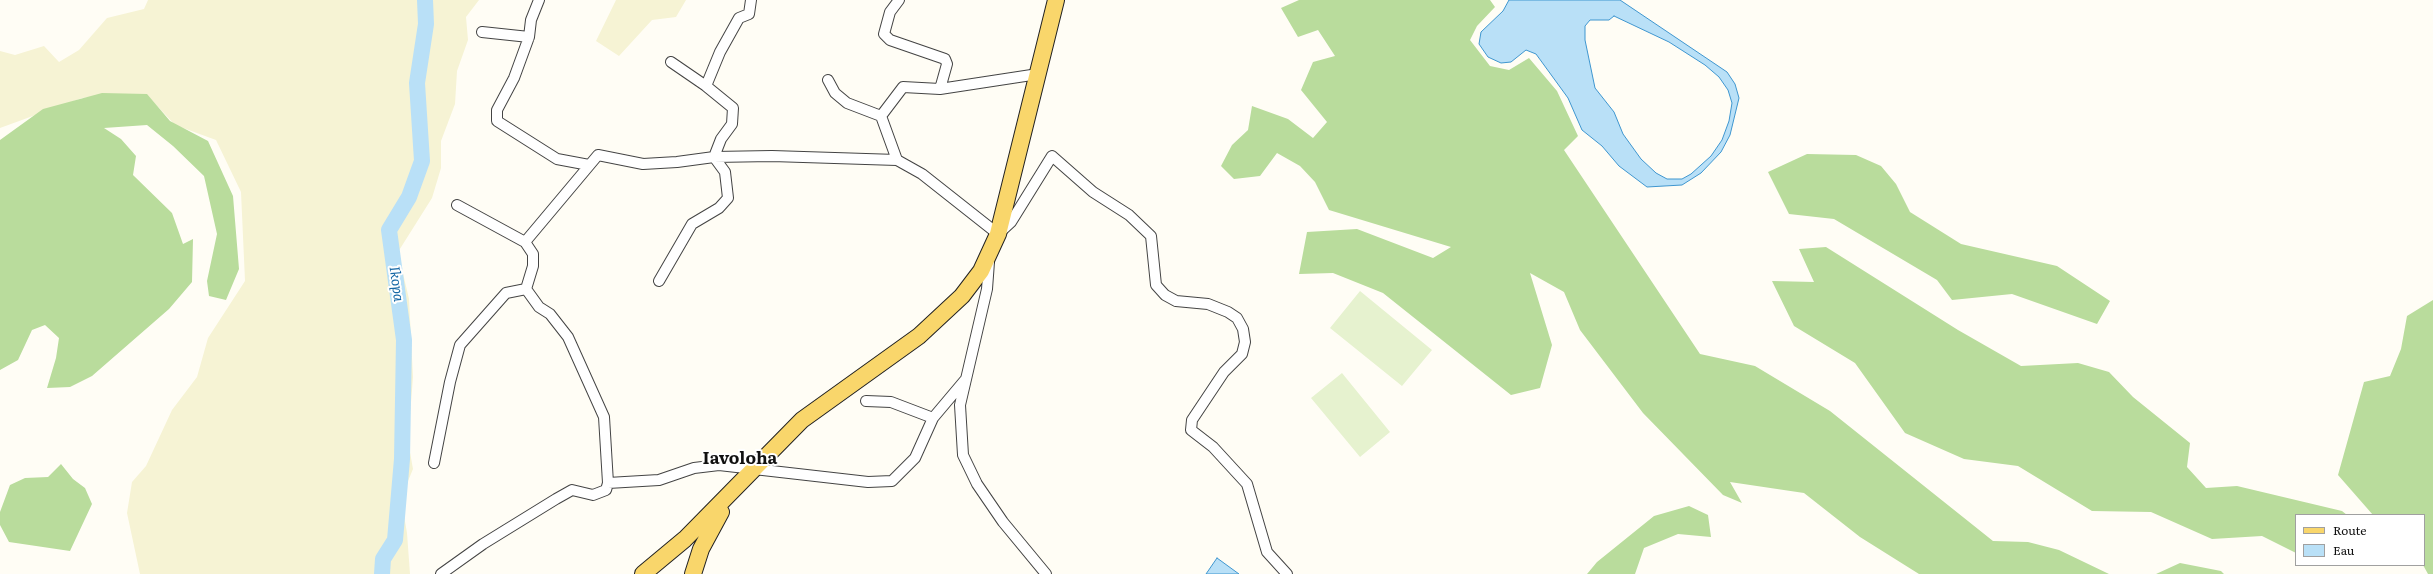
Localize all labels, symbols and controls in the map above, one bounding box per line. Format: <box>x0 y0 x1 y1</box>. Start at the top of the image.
water label: Ikopa <box>385 265 407 303</box>
district label: Iavoloha <box>703 449 777 469</box>
legend <box>2295 514 2425 566</box>
text: Route <box>2333 521 2367 539</box>
text: Eau <box>2333 541 2354 559</box>

